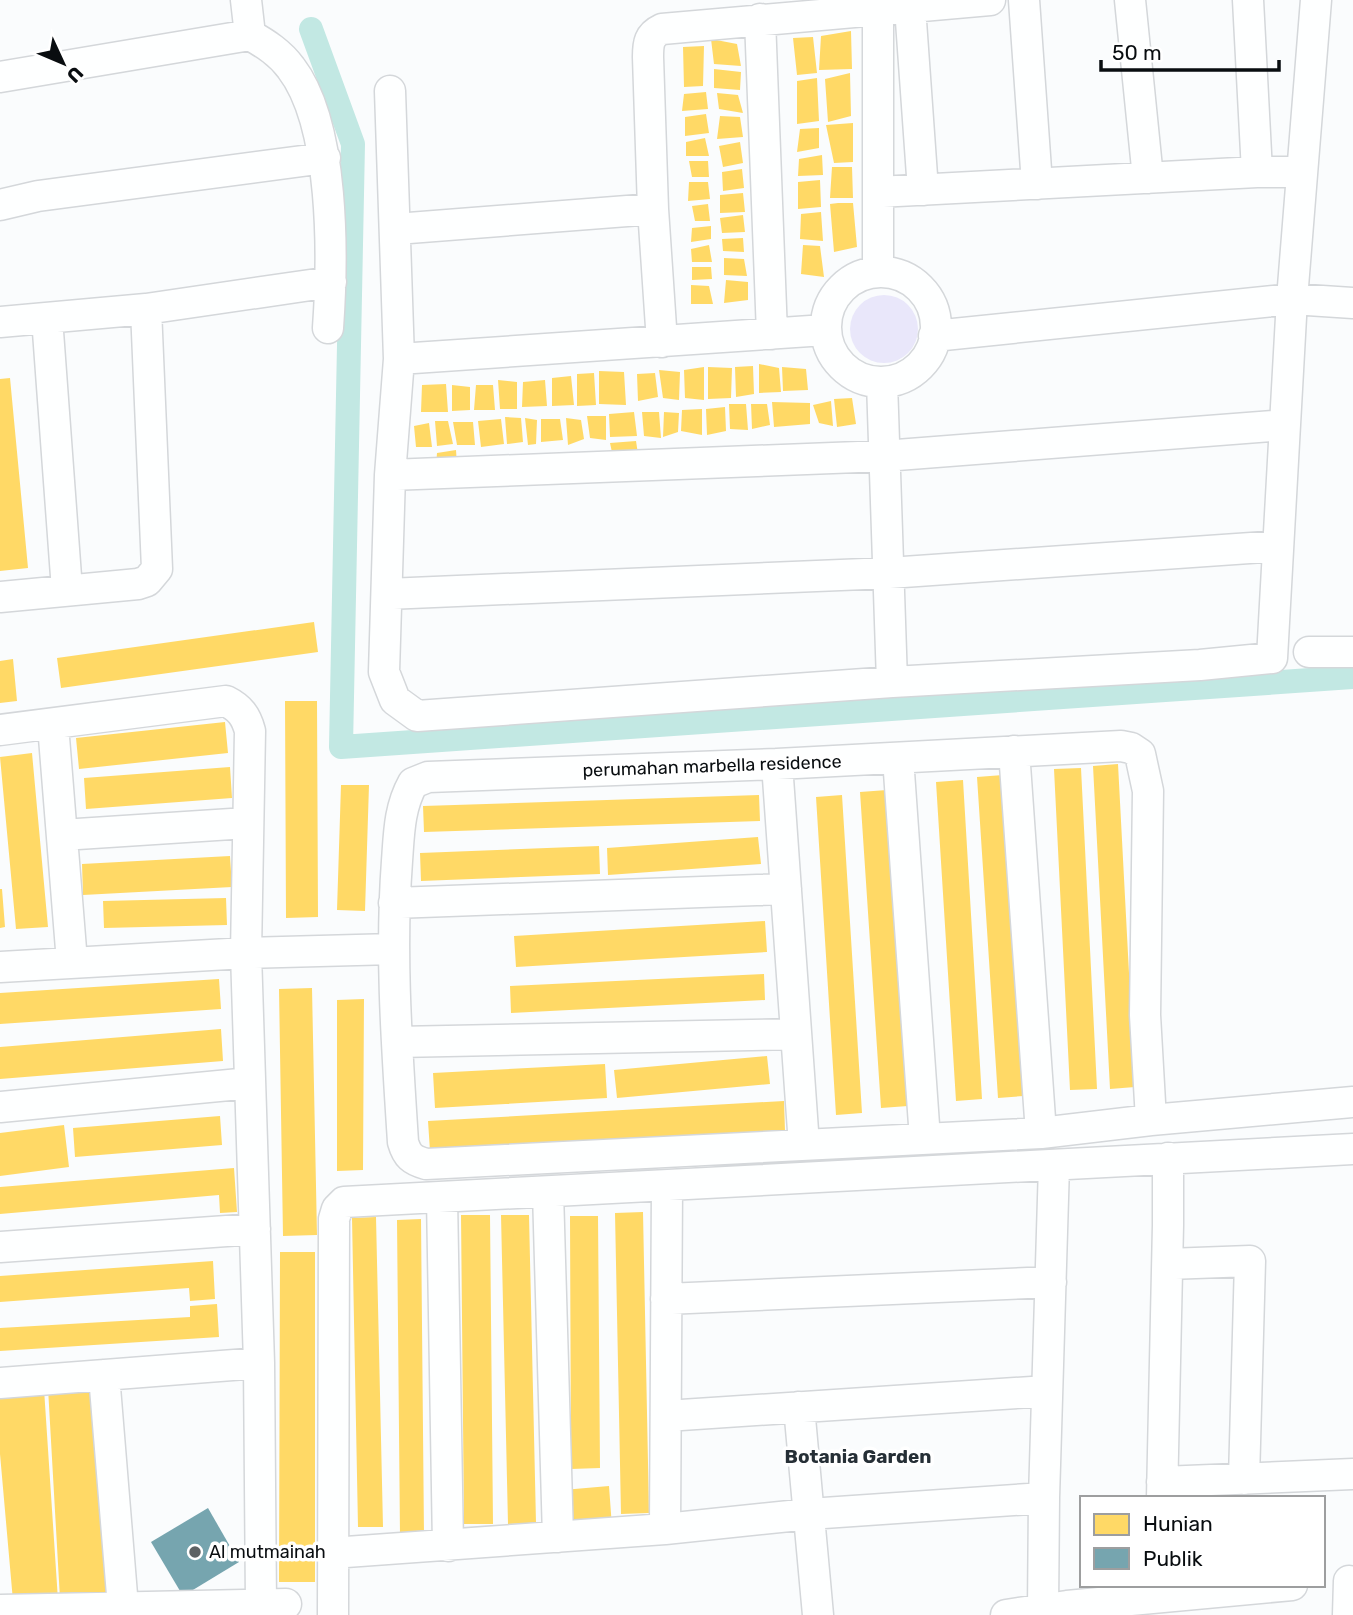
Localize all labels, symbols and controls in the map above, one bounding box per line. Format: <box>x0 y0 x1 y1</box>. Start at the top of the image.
north arrow <box>28 28 98 98</box>
scale bar <box>1101 28 1280 72</box>
text: 50 m <box>1112 40 1162 65</box>
text: U <box>62 62 88 87</box>
street label: perumahan marbella residence <box>582 750 842 782</box>
district label: Botania Garden <box>785 1445 931 1468</box>
legend <box>1080 1496 1325 1587</box>
text: Hunian <box>1143 1511 1213 1536</box>
place label: Al mutmainah <box>209 1541 326 1563</box>
marker: Al mutmainah <box>187 1544 203 1560</box>
text: Publik <box>1143 1546 1203 1571</box>

